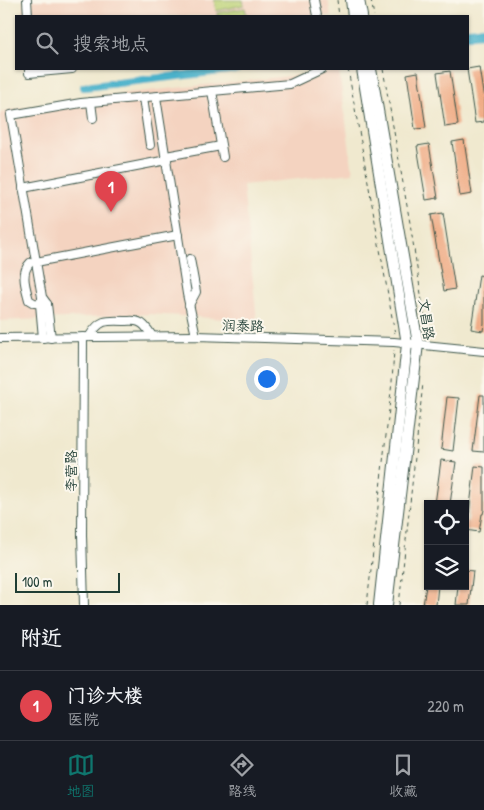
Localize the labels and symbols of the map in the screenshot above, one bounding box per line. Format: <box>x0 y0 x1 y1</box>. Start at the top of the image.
pin: 1 <box>95 171 127 212</box>
street label: 文昌路 <box>415 297 439 341</box>
street label: 润泰路 <box>222 315 264 335</box>
your location <box>254 366 280 392</box>
street label: 李营路 <box>61 450 80 492</box>
scale bar <box>15 570 120 593</box>

